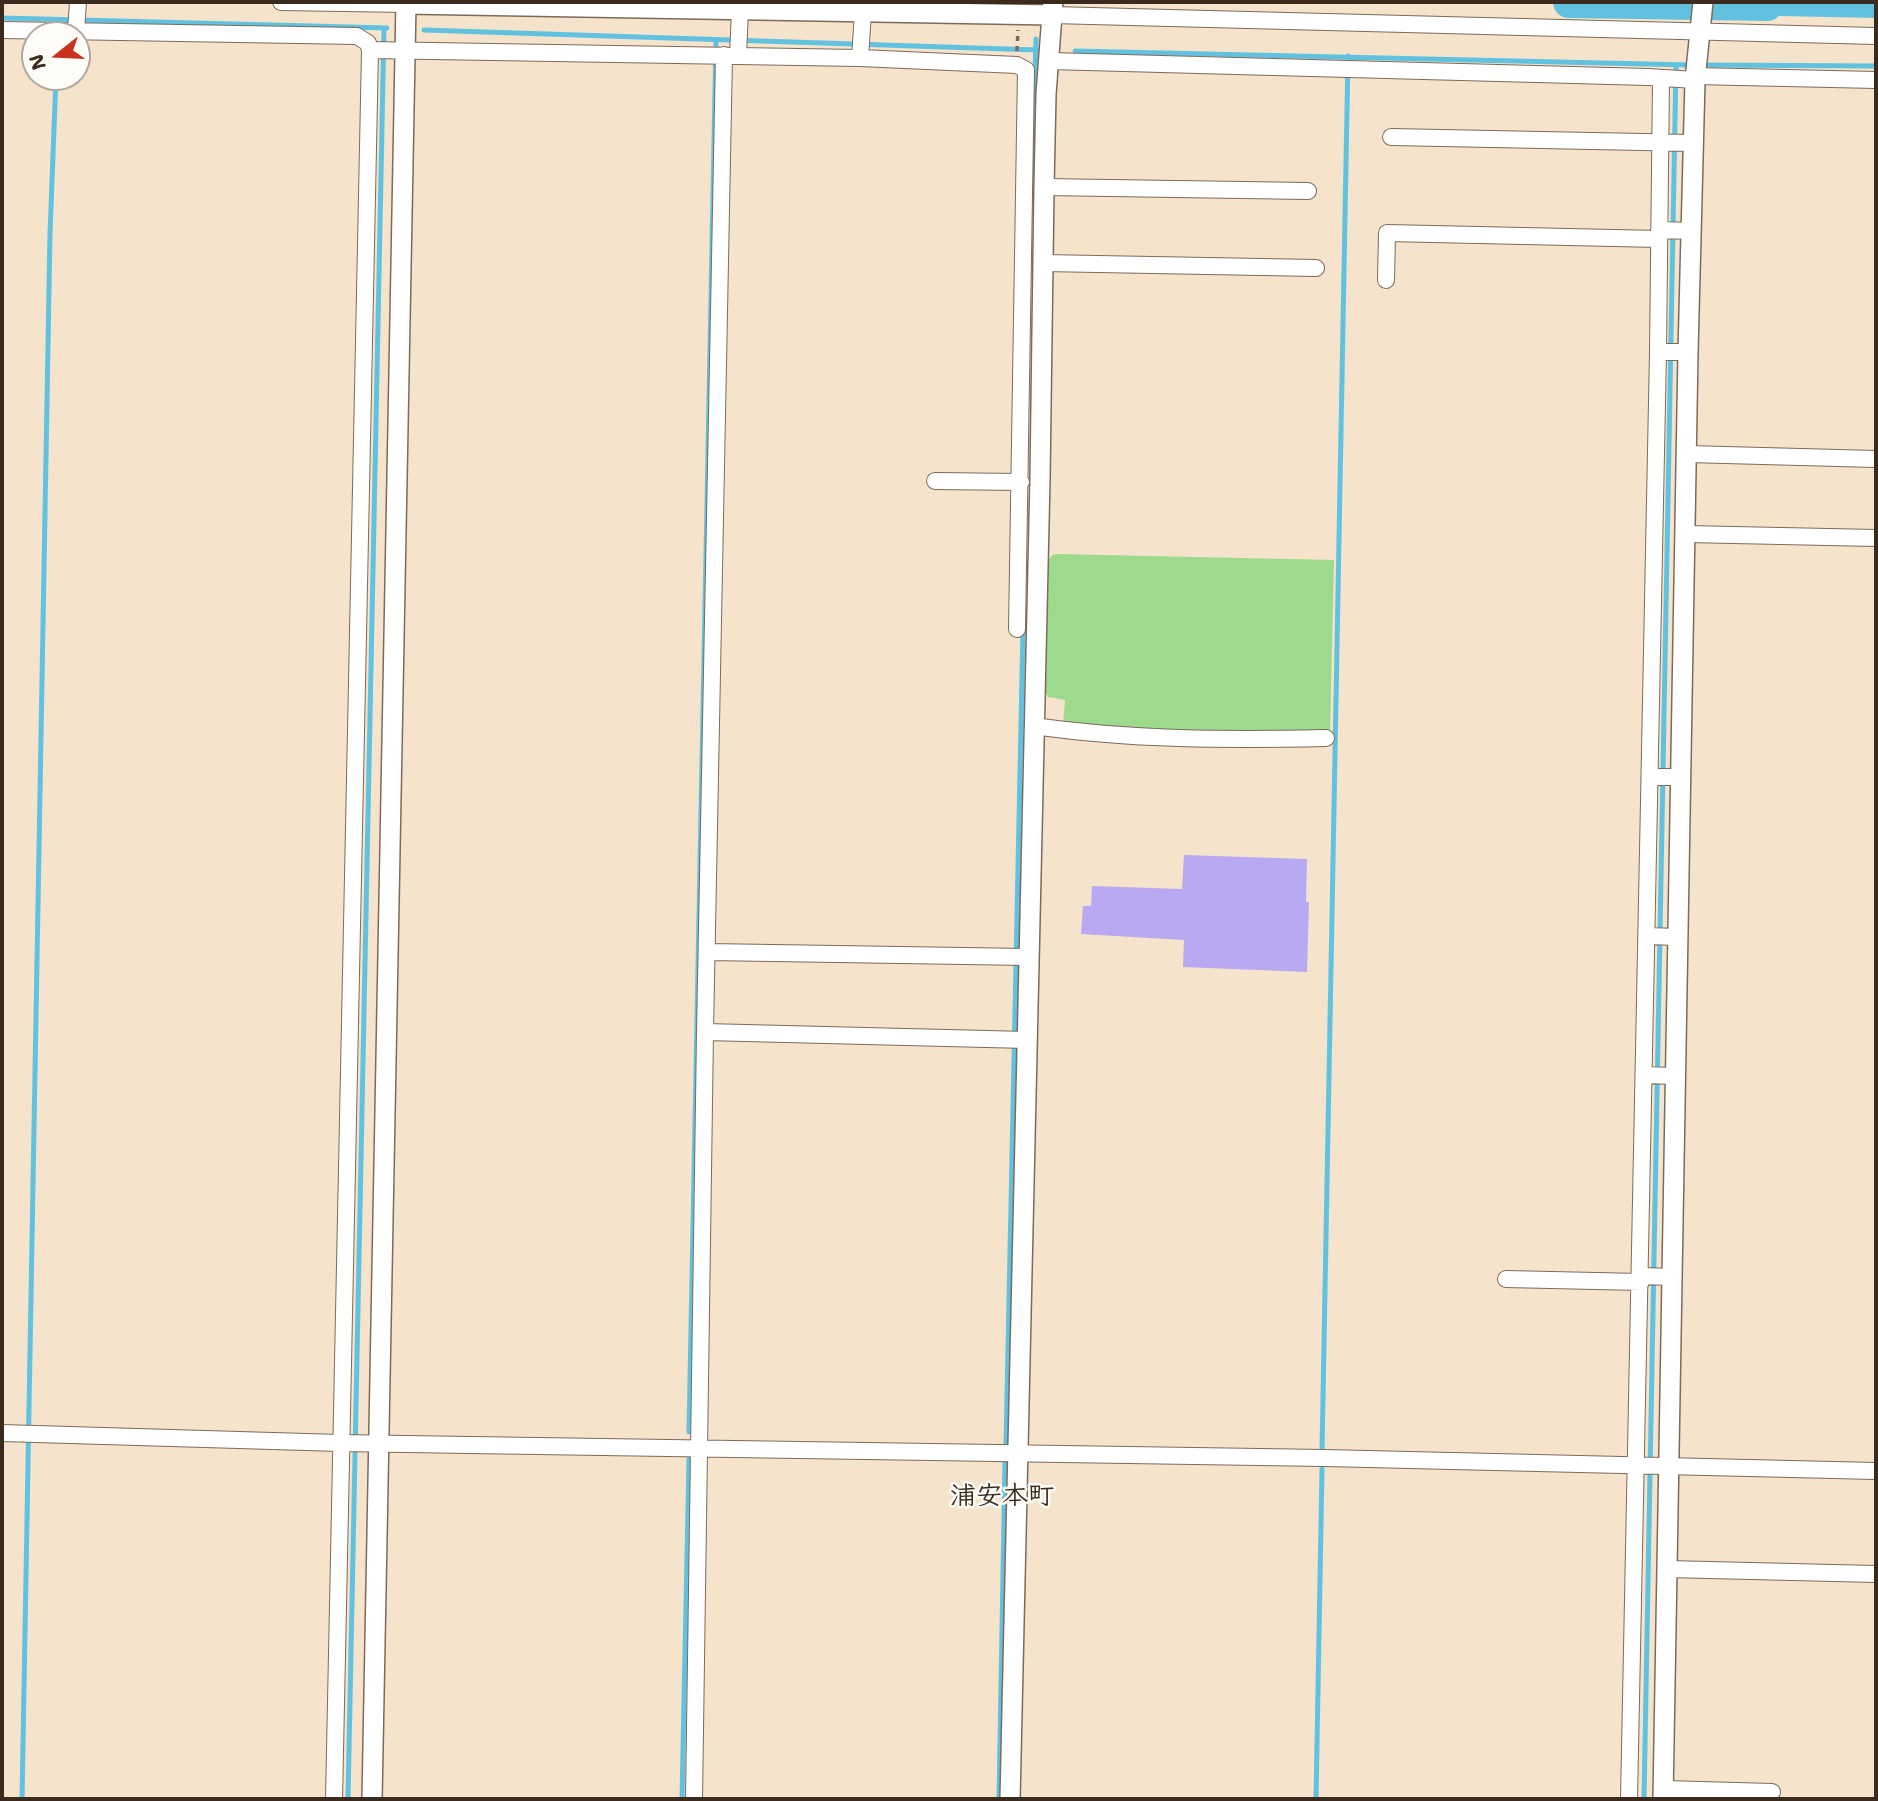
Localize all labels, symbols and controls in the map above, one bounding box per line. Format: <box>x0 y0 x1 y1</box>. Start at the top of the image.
north arrow <box>21 21 91 91</box>
text: N <box>23 51 52 73</box>
district label: 浦安本町 <box>950 1481 1054 1513</box>

